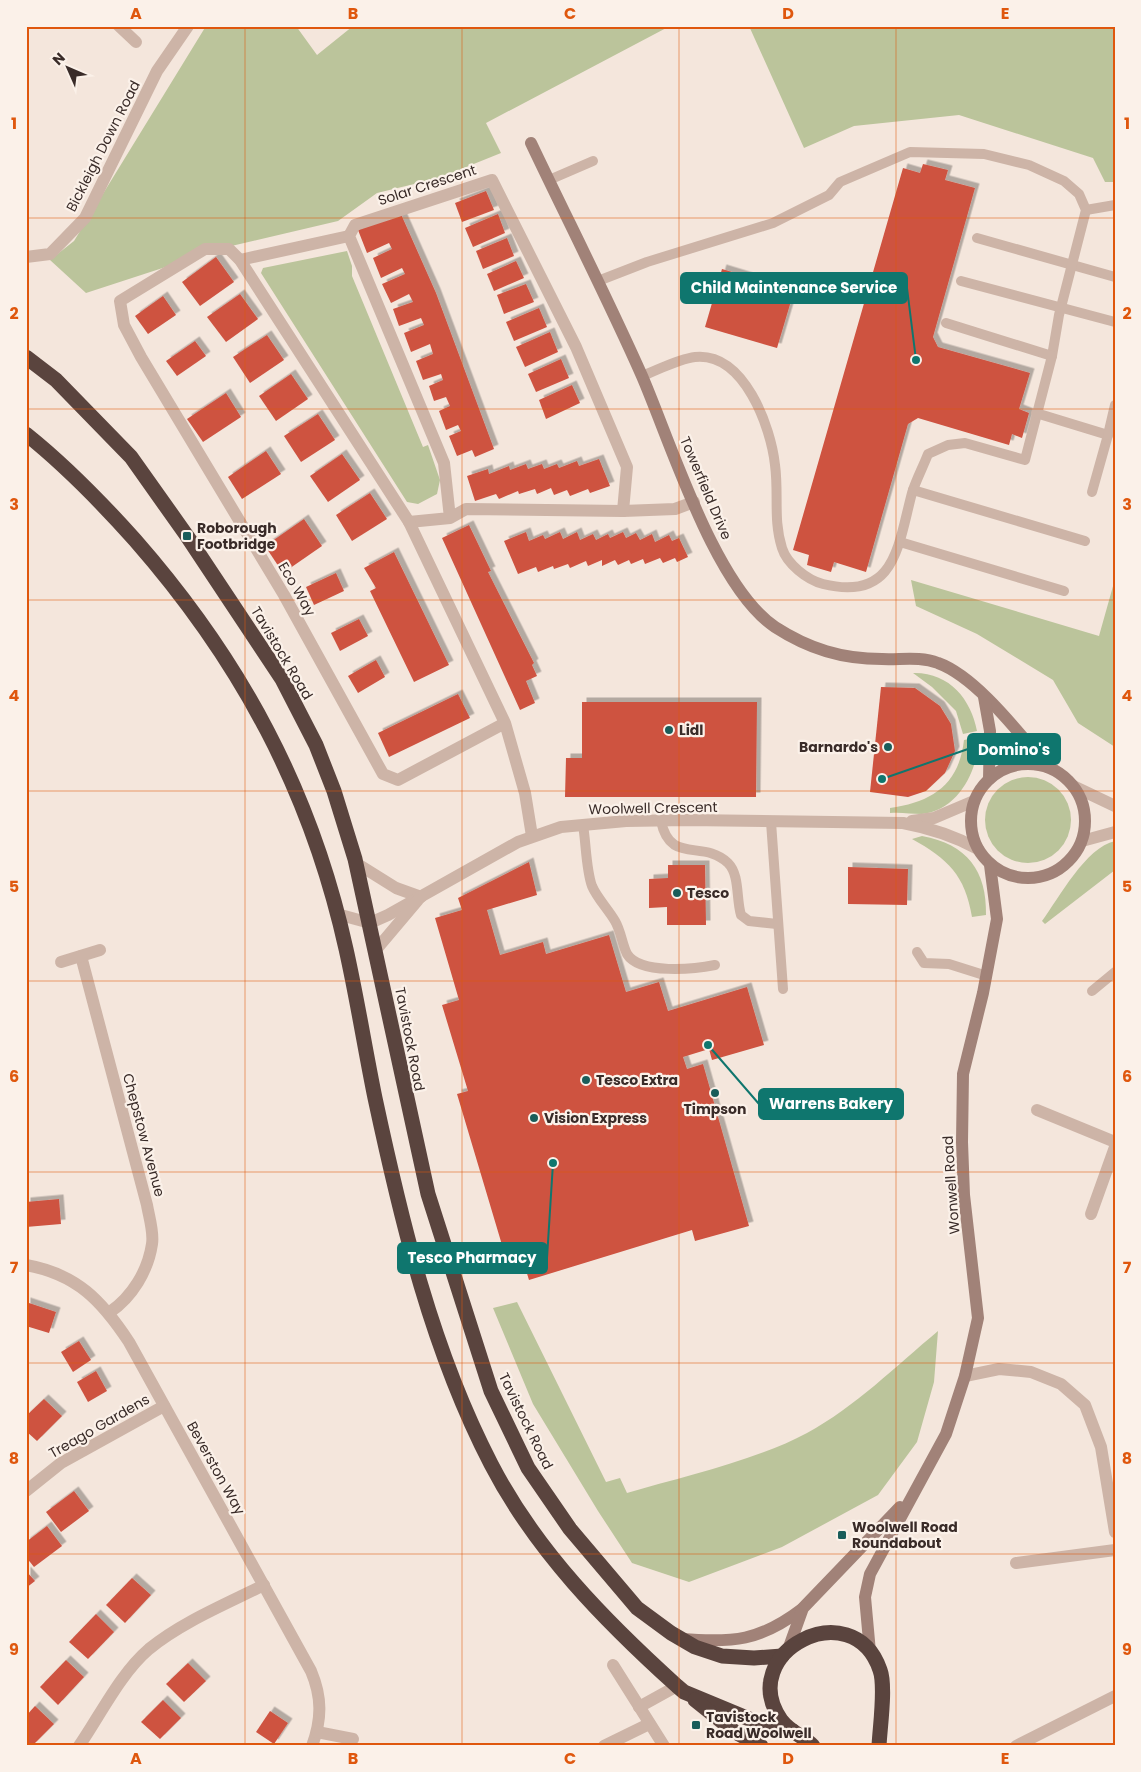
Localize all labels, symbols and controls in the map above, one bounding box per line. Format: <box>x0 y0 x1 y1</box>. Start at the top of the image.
text: A <box>130 2 142 25</box>
text: B <box>348 2 358 25</box>
text: C <box>564 2 576 25</box>
text: D <box>782 2 794 25</box>
text: E <box>1001 2 1009 25</box>
north arrow <box>42 42 92 92</box>
text: N <box>48 48 70 70</box>
street label: Bickleigh Down Road <box>61 77 145 215</box>
text: 1 <box>11 112 17 135</box>
text: 1 <box>1124 112 1130 135</box>
street label: Solar Crescent <box>375 160 479 210</box>
callout: Child Maintenance Service <box>681 273 907 303</box>
text: Child Maintenance Service <box>691 277 897 298</box>
text: 2 <box>9 302 19 325</box>
text: 2 <box>1122 302 1132 325</box>
street label: Towerfield Drive <box>675 433 737 543</box>
text: 3 <box>9 493 19 516</box>
text: 3 <box>1122 493 1132 516</box>
place label: Roborough Footbridge <box>197 518 277 554</box>
marker: Roborough Footbridge <box>181 530 193 542</box>
street label: Eco Way <box>273 558 321 620</box>
street label: Tavistock Road <box>246 603 318 703</box>
text: 4 <box>9 684 20 707</box>
text: 4 <box>1122 684 1133 707</box>
place label: Lidl <box>679 720 703 740</box>
marker: Lidl <box>663 724 675 736</box>
callout: Domino's <box>968 734 1060 764</box>
place label: Barnardo's <box>799 737 878 757</box>
text: Domino's <box>978 739 1050 760</box>
marker: Barnardo's <box>882 741 894 753</box>
street label: Woolwell Crescent <box>588 797 718 819</box>
text: 5 <box>9 875 19 898</box>
text: 5 <box>1122 875 1132 898</box>
place label: Tesco <box>687 883 729 903</box>
marker: Tesco <box>671 887 683 899</box>
street label: Tavistock Road <box>390 985 430 1093</box>
text: 6 <box>9 1065 19 1088</box>
text: 6 <box>1122 1065 1132 1088</box>
place label: Tesco Extra <box>596 1070 678 1090</box>
street label: Chepstow Avenue <box>118 1071 170 1199</box>
marker: Tesco Extra <box>580 1074 592 1086</box>
marker: Timpson <box>709 1087 721 1099</box>
callout: Warrens Bakery <box>759 1089 903 1119</box>
text: Warrens Bakery <box>769 1093 894 1114</box>
place label: Timpson <box>684 1099 746 1119</box>
place label: Vision Express <box>544 1108 647 1128</box>
marker: Vision Express <box>528 1112 540 1124</box>
street label: Wonwell Road <box>938 1135 964 1235</box>
callout: Tesco Pharmacy <box>398 1243 547 1273</box>
text: Tesco Pharmacy <box>408 1247 537 1268</box>
text: 7 <box>10 1256 19 1279</box>
text: 7 <box>1123 1256 1132 1279</box>
street label: Tavistock Road <box>494 1369 558 1473</box>
street label: Treago Gardens <box>45 1389 153 1463</box>
street label: Beverston Way <box>182 1418 250 1518</box>
text: 8 <box>9 1447 19 1470</box>
text: 8 <box>1122 1447 1132 1470</box>
place label: Woolwell Road Roundabout <box>852 1517 958 1553</box>
marker: Woolwell Road Roundabout <box>836 1529 848 1541</box>
text: 9 <box>9 1638 19 1661</box>
text: 9 <box>1122 1638 1132 1661</box>
place label: Tavistock Road Woolwell <box>706 1707 812 1743</box>
marker: Tavistock Road Woolwell <box>690 1719 702 1731</box>
text: A <box>130 1747 142 1770</box>
text: B <box>348 1747 358 1770</box>
text: C <box>564 1747 576 1770</box>
text: D <box>782 1747 794 1770</box>
text: E <box>1001 1747 1009 1770</box>

